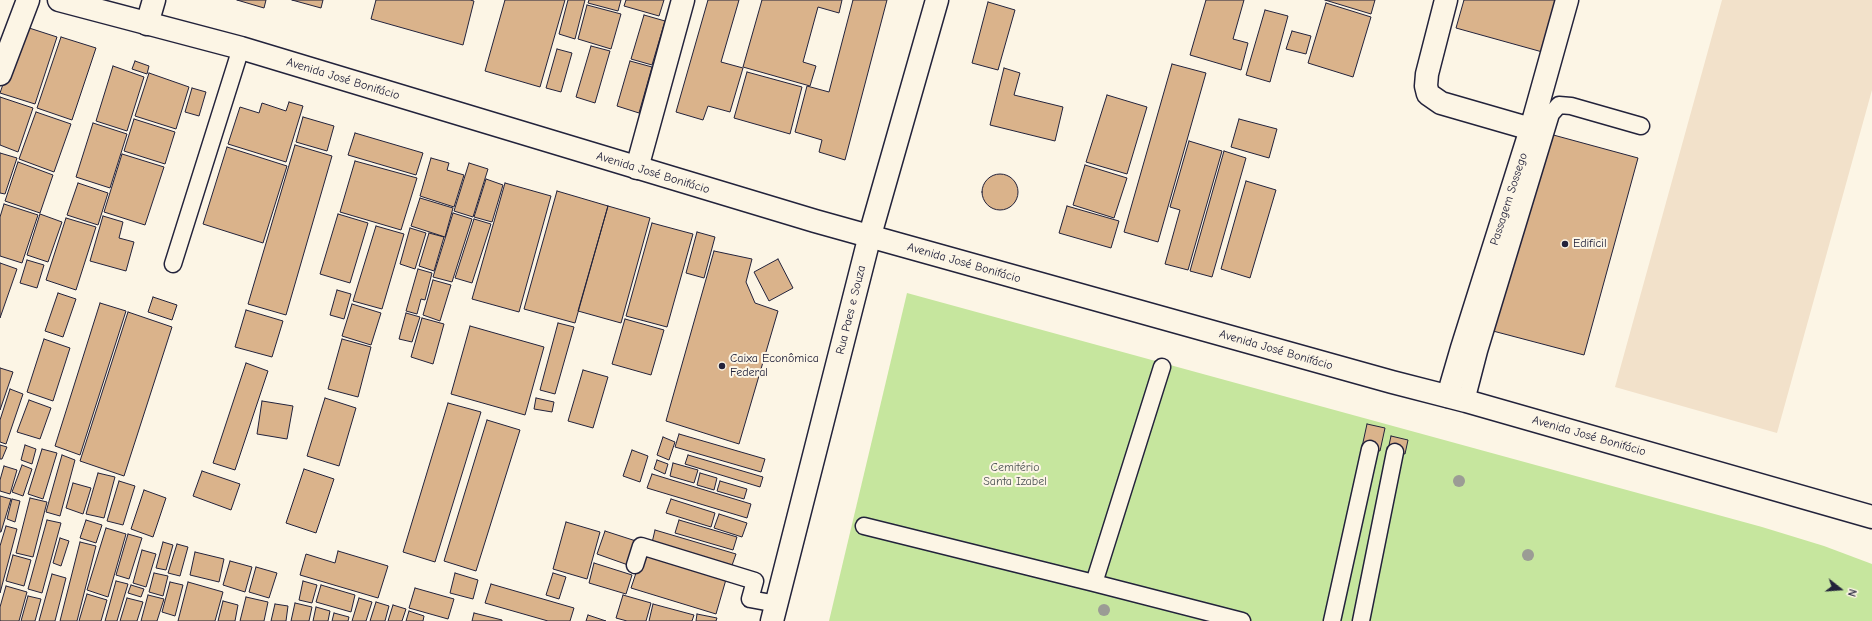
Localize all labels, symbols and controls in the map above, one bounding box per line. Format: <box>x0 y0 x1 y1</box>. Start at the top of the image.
street label: Avenida José Bonifácio <box>285 55 401 103</box>
street label: Avenida José Bonifácio <box>595 149 711 197</box>
street label: Passagem Sossego <box>1487 151 1531 247</box>
place label: Edificil <box>1573 237 1607 251</box>
marker: Edificil <box>1560 239 1570 249</box>
street label: Avenida José Bonifácio <box>905 240 1023 286</box>
street label: Rua Paes e Souza <box>833 264 869 356</box>
street label: Avenida José Bonifácio <box>1217 327 1335 373</box>
place label: Caixa Econômica Federal <box>730 352 819 380</box>
marker: Caixa Econômica Federal <box>717 361 727 371</box>
street label: Avenida José Bonifácio <box>1530 413 1648 459</box>
park label: Cemitério Santa Izabel <box>983 461 1047 489</box>
north arrow <box>1820 569 1860 609</box>
text: N <box>1845 587 1859 598</box>

